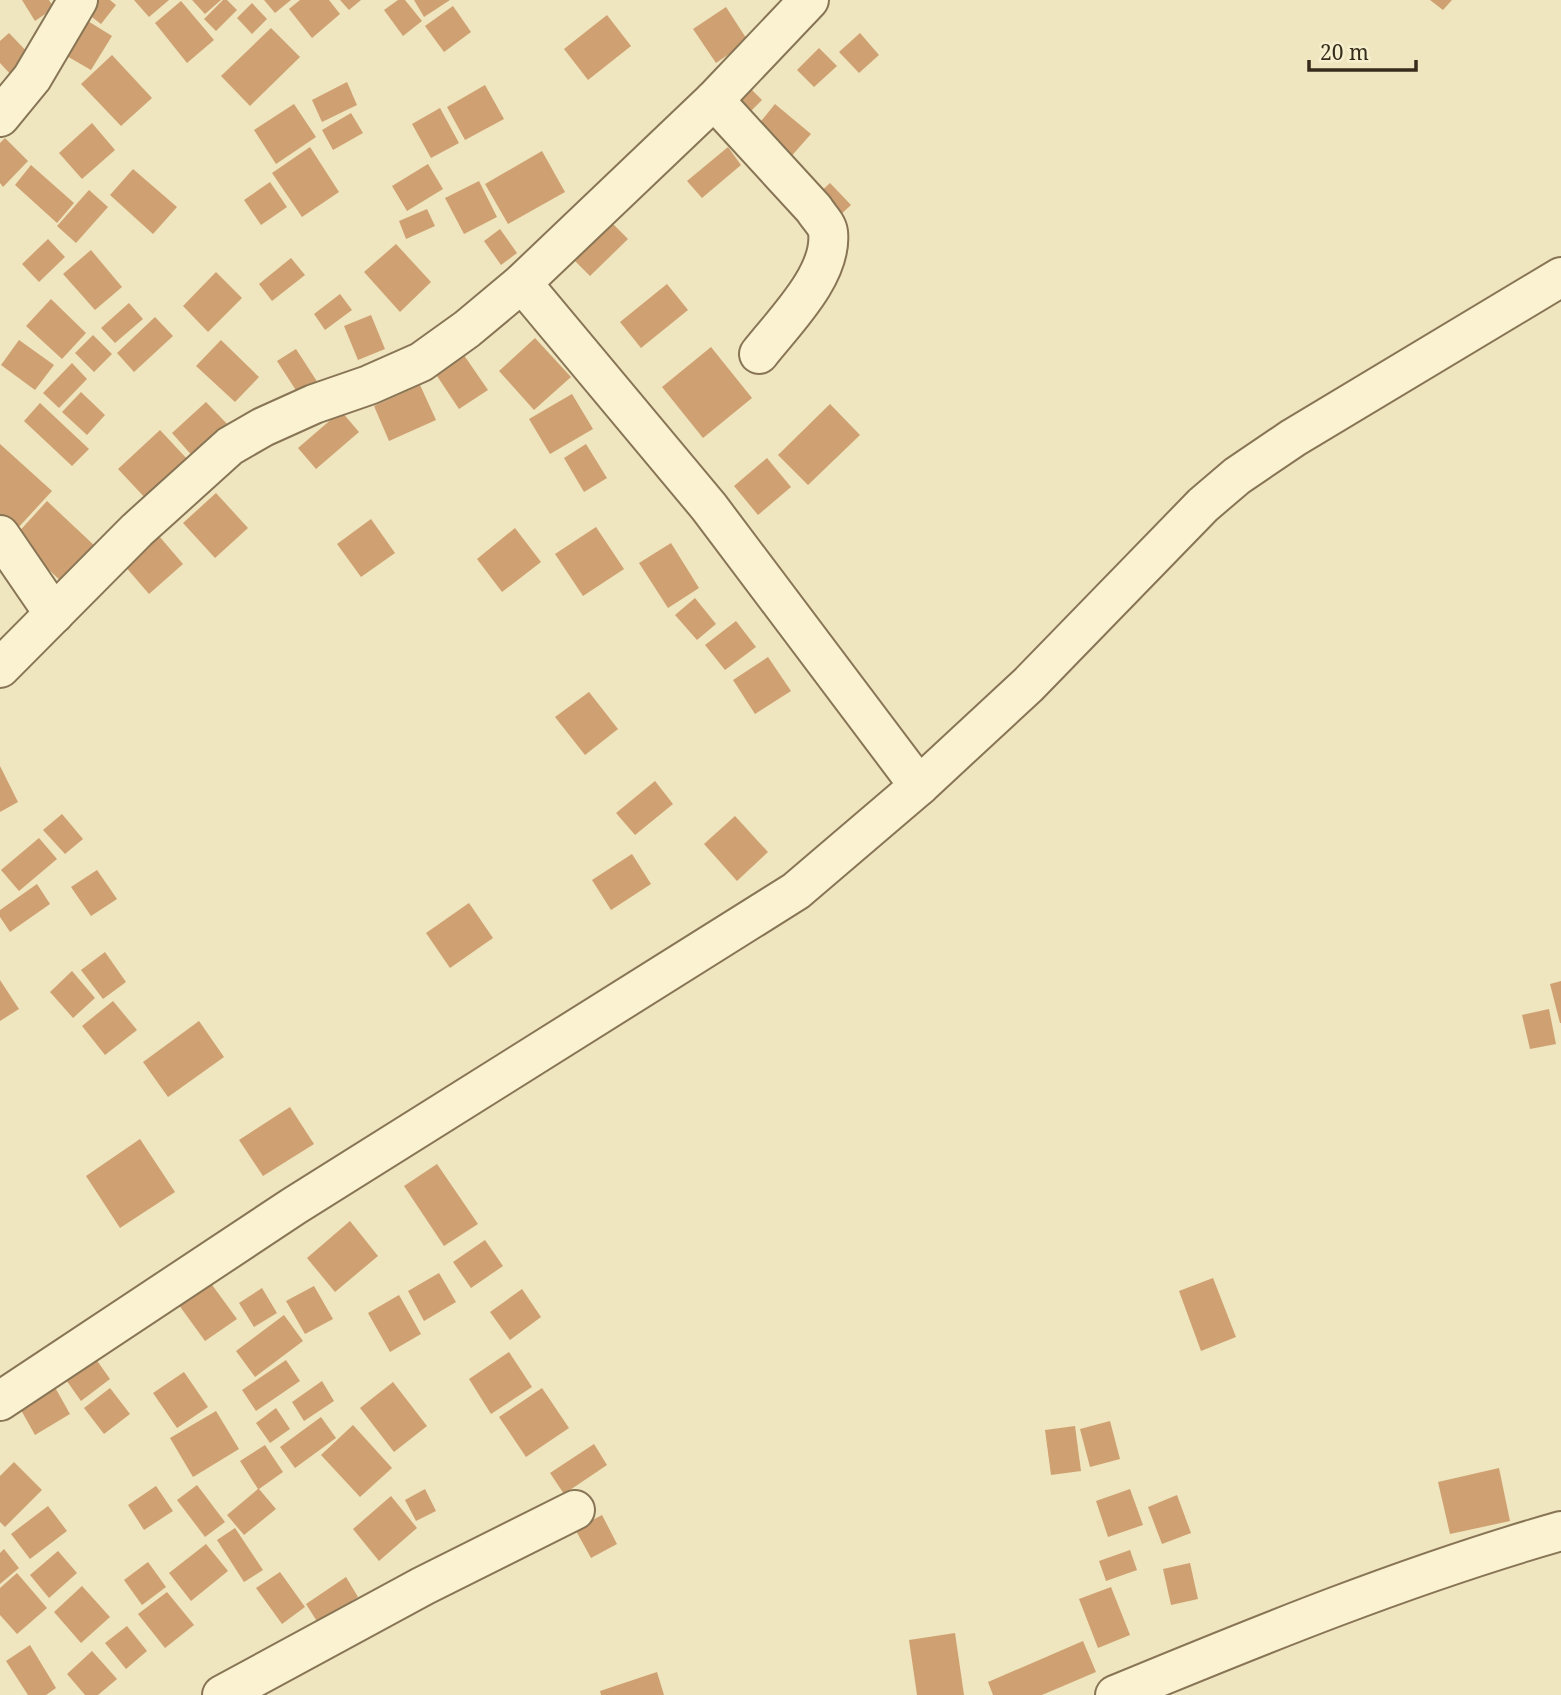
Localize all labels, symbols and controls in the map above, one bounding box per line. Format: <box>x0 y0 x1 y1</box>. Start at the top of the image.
scale bar <box>1309 28 1416 72</box>
text: 20 m <box>1320 38 1369 66</box>

